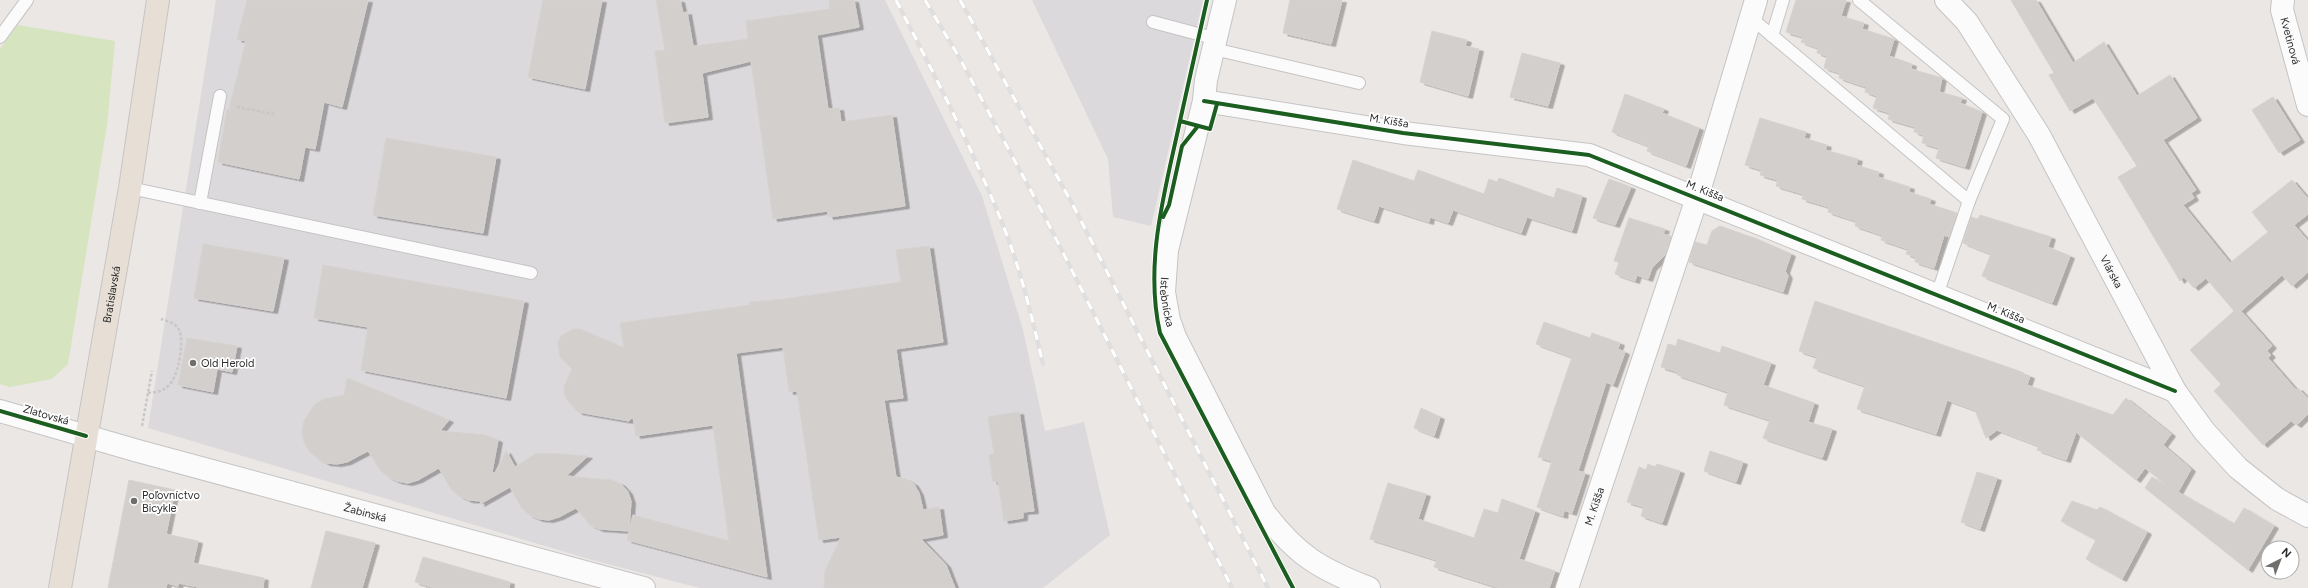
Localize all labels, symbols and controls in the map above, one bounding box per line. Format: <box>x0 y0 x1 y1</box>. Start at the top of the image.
street label: Kvetinová <box>2278 16 2303 66</box>
street label: M. Kišša <box>1368 111 1410 131</box>
street label: M. Kišša <box>1684 178 1726 204</box>
street label: Vlárska <box>2097 253 2126 290</box>
street label: Bratislavská <box>100 265 123 324</box>
street label: Istebnícka <box>1157 277 1177 329</box>
street label: M. Kišša <box>1985 300 2027 326</box>
place label: Old Herold <box>201 357 254 370</box>
marker: Old Herold <box>188 358 198 368</box>
street label: Zlatovská <box>22 402 70 428</box>
street label: M. Kišša <box>1582 486 1607 527</box>
place label: Poľovníctvo Bicykle <box>142 489 200 515</box>
marker: Poľovníctvo Bicykle <box>129 496 139 506</box>
street label: Žabinská <box>342 500 388 524</box>
north arrow <box>2260 540 2300 580</box>
text: N <box>2279 545 2294 561</box>

